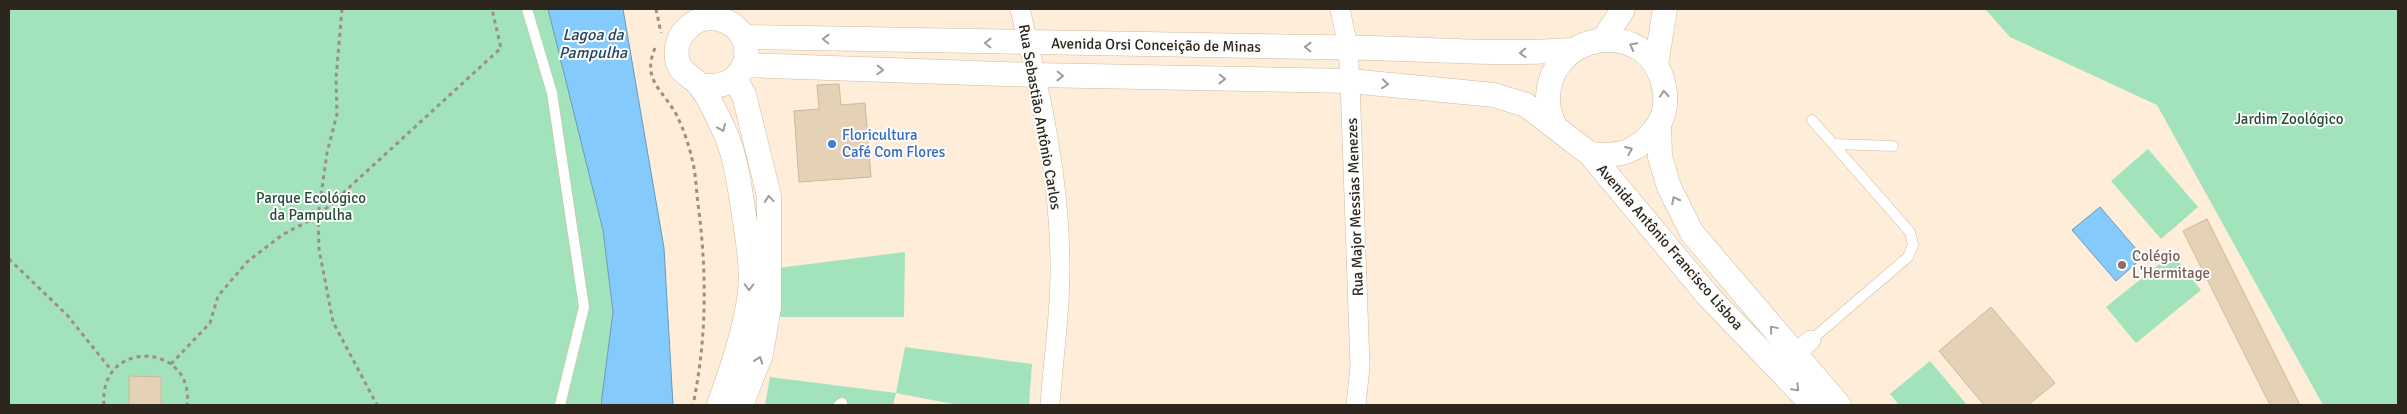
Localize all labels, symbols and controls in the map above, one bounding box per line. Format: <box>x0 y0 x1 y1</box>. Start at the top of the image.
street label: Rua Sebastião Antônio Carlos <box>1015 23 1065 212</box>
water label: Lagoa da Pampulha <box>559 25 628 63</box>
one-way arrow <box>822 34 830 44</box>
street label: Avenida Orsi Conceição de Minas <box>1051 34 1262 56</box>
one-way arrow <box>984 38 992 48</box>
one-way arrow <box>1304 42 1312 52</box>
one-way arrow <box>1629 42 1638 52</box>
one-way arrow <box>1519 48 1526 58</box>
one-way arrow <box>876 65 884 75</box>
one-way arrow <box>1056 71 1064 81</box>
one-way arrow <box>1219 74 1227 84</box>
one-way arrow <box>1381 78 1389 89</box>
one-way arrow <box>1659 90 1670 98</box>
park label: Jardim Zoológico <box>2235 110 2344 128</box>
street label: Rua Major Messias Menezes <box>1343 117 1367 297</box>
one-way arrow <box>716 123 727 132</box>
place label: Floricultura Café Com Flores <box>842 126 946 161</box>
marker: Floricultura Café Com Flores <box>826 138 838 150</box>
one-way arrow <box>1624 146 1633 156</box>
street label: Avenida Antônio Francisco Lisboa <box>1593 160 1747 334</box>
park label: Parque Ecológico da Pampulha <box>256 189 366 224</box>
one-way arrow <box>763 194 774 202</box>
one-way arrow <box>1671 196 1681 205</box>
place label: Colégio L'Hermitage <box>2132 247 2210 282</box>
marker: Colégio L'Hermitage <box>2116 259 2128 271</box>
one-way arrow <box>744 284 754 292</box>
one-way arrow <box>1770 326 1779 335</box>
one-way arrow <box>753 356 763 365</box>
one-way arrow <box>1790 382 1799 391</box>

